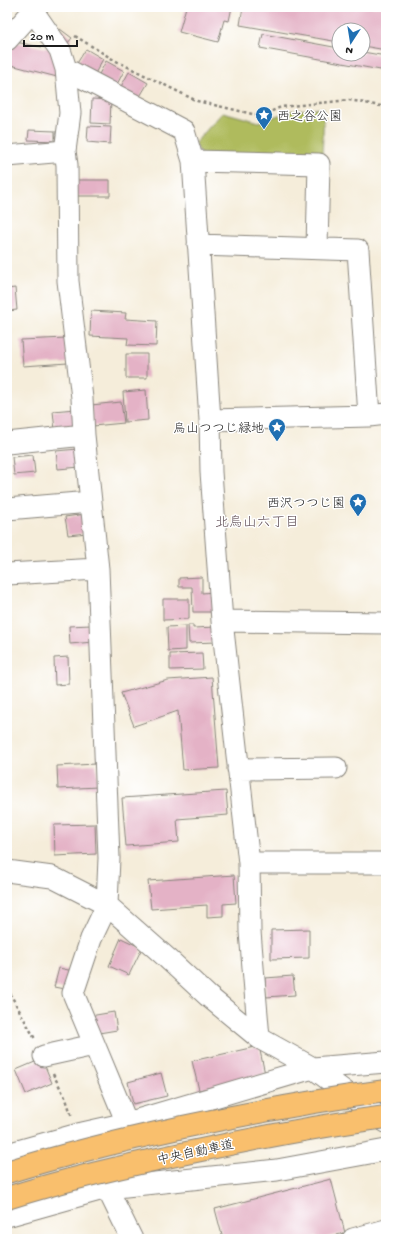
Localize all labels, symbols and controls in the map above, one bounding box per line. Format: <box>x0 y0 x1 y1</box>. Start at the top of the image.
scale bar <box>24 22 77 48</box>
north arrow <box>331 22 371 62</box>
text: 20 m <box>30 31 55 45</box>
text: N <box>345 43 354 56</box>
place icon: 西之谷公園 <box>254 105 274 130</box>
place label: 西之谷公園 <box>277 109 342 125</box>
place icon: 烏山つつじ緑地 <box>267 417 287 442</box>
place label: 烏山つつじ緑地 <box>173 421 264 437</box>
place icon: 西沢つつじ園 <box>348 492 368 517</box>
place label: 西沢つつじ園 <box>267 496 345 512</box>
district label: 北烏山六丁目 <box>215 515 299 532</box>
street label: 中央自動車道 <box>156 1138 235 1169</box>

